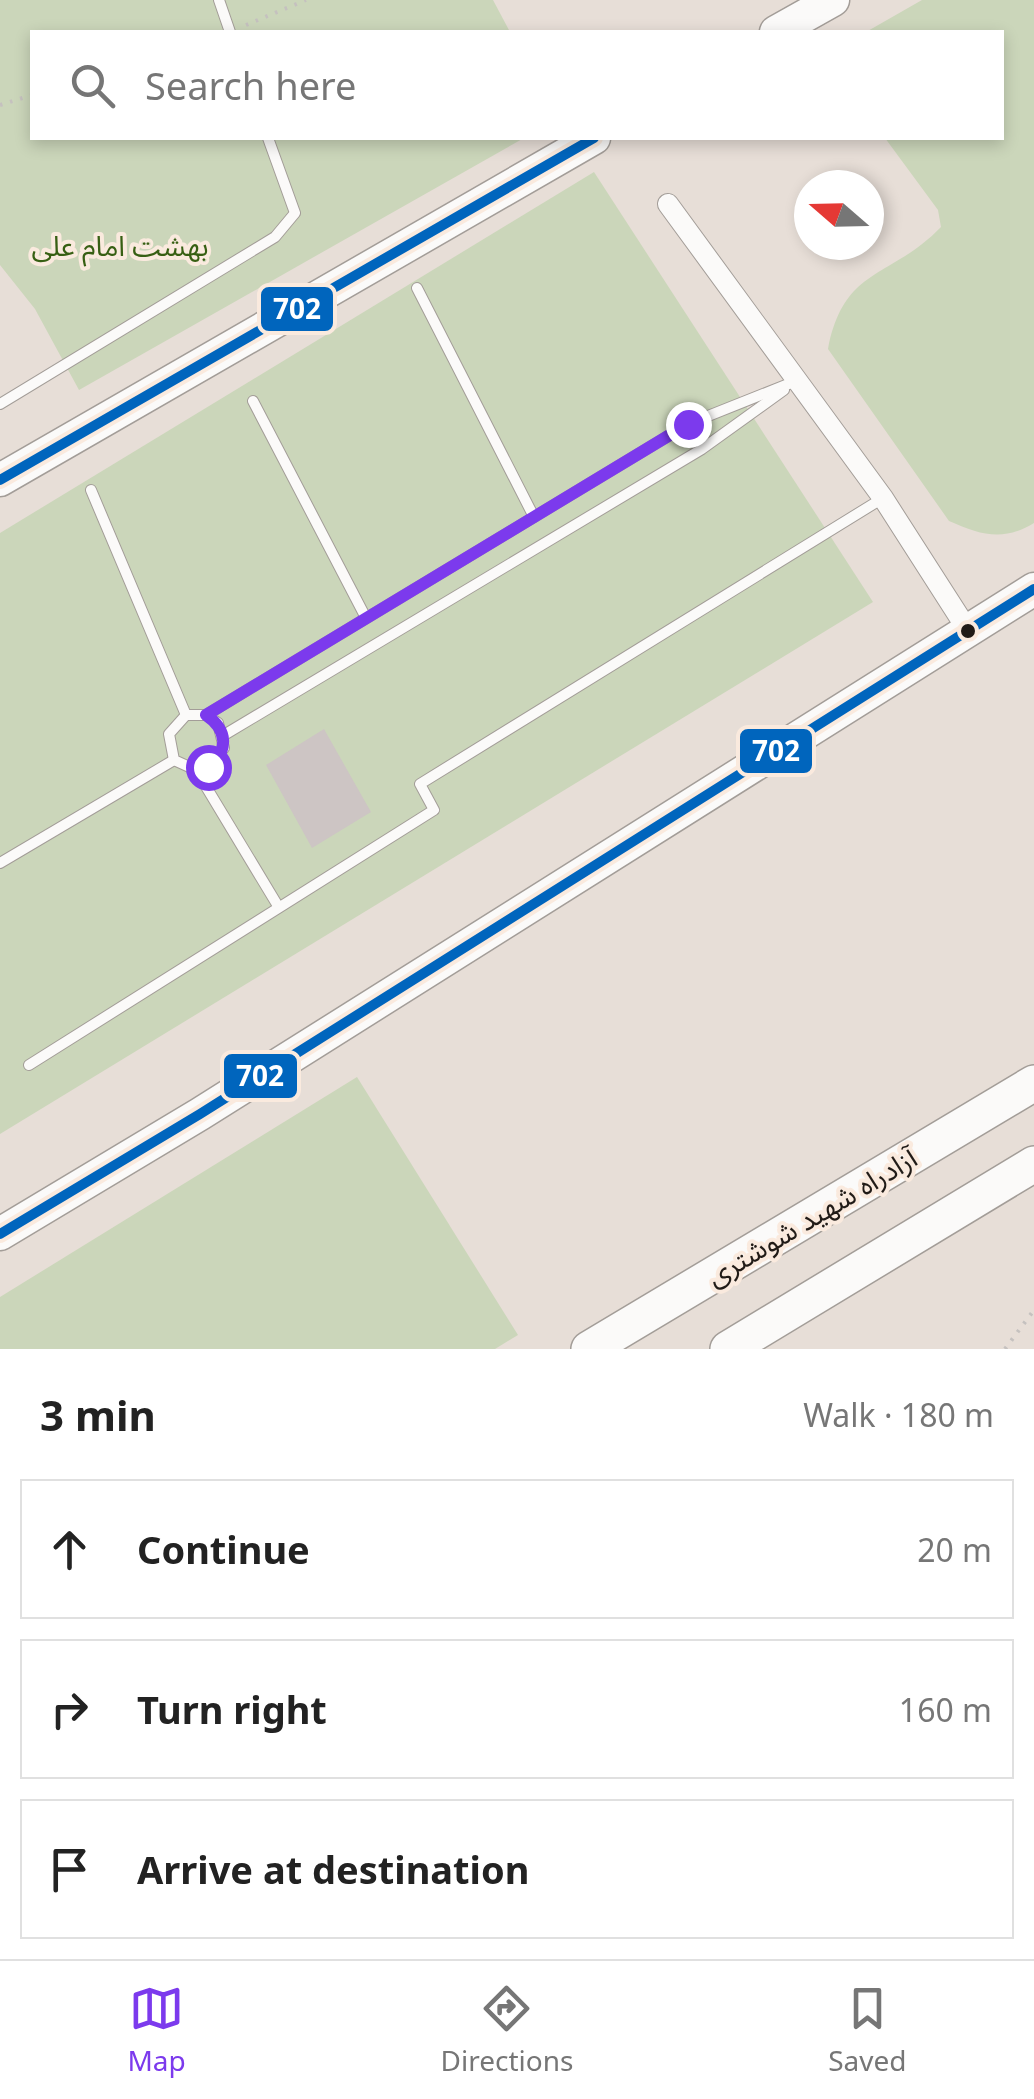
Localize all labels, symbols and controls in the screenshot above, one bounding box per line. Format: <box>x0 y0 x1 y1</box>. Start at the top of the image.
search box <box>30 30 1004 140</box>
icon: search <box>65 58 120 113</box>
text: Search here <box>145 59 356 111</box>
north arrow <box>794 170 884 260</box>
park label: بهشت امام علی <box>32 226 208 267</box>
line badge: 702 <box>259 285 335 333</box>
text: 702 <box>273 289 321 327</box>
route end <box>666 402 712 448</box>
unlabelled marker <box>958 621 978 641</box>
line badge: 702 <box>738 727 814 775</box>
text: 702 <box>752 731 800 769</box>
route start <box>186 745 232 791</box>
line badge: 702 <box>222 1052 299 1100</box>
text: 702 <box>236 1056 284 1094</box>
street label: آزادراه شهید شوشتری <box>698 1137 925 1294</box>
text: 3 min <box>40 1386 156 1443</box>
text: Walk · 180 m <box>803 1393 994 1436</box>
icon: ahead <box>42 1522 97 1577</box>
text: Continue <box>137 1523 310 1575</box>
text: 20 m <box>917 1528 992 1571</box>
icon: right <box>42 1682 97 1737</box>
text: Turn right <box>137 1683 327 1735</box>
text: 160 m <box>899 1688 992 1731</box>
icon: arrive <box>42 1842 97 1897</box>
text: Arrive at destination <box>137 1843 529 1895</box>
tab: Map <box>127 1981 186 2079</box>
tab: Directions <box>441 1981 573 2079</box>
tab: Saved <box>828 1981 907 2079</box>

